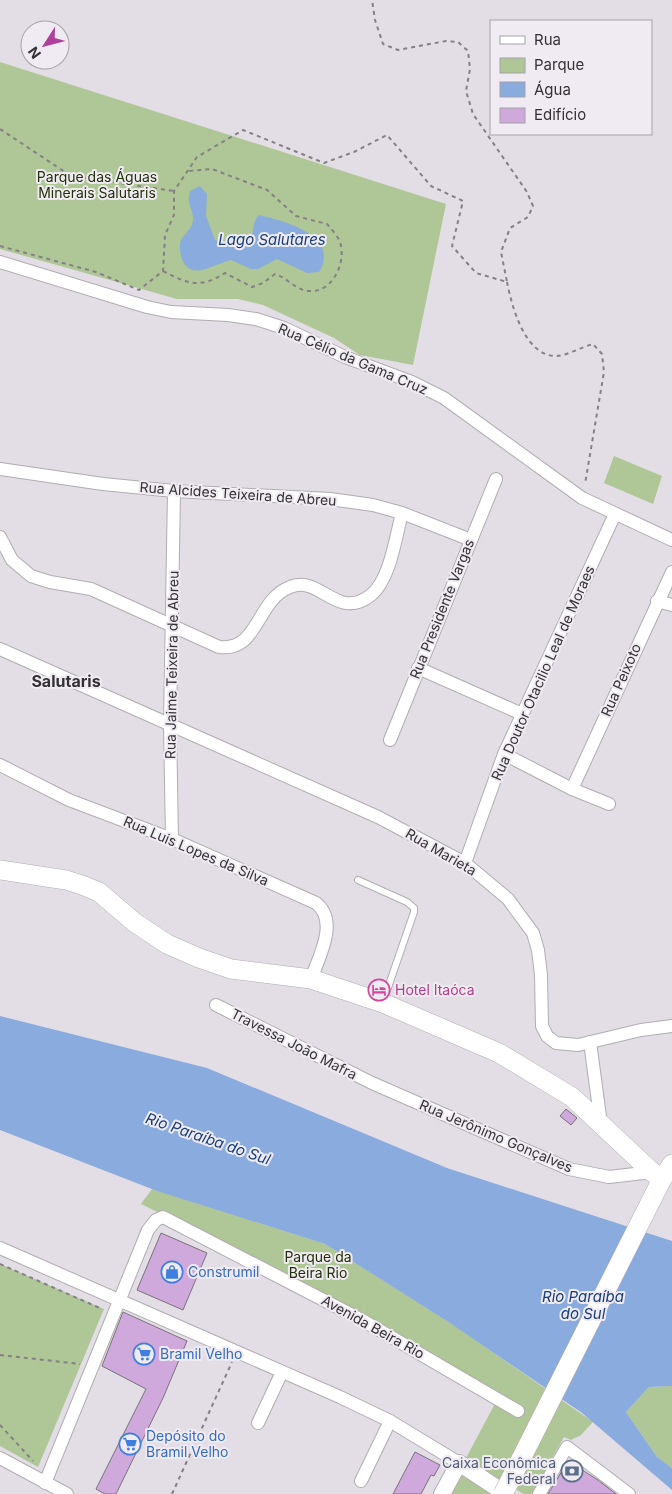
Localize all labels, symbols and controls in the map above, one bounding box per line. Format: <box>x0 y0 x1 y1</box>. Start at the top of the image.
north arrow <box>20 20 70 70</box>
legend <box>490 20 652 135</box>
text: Rua <box>534 30 561 49</box>
text: N <box>24 44 44 62</box>
text: Parque <box>534 55 584 74</box>
text: Água <box>534 80 571 99</box>
text: Edifício <box>534 105 586 124</box>
park label: Parque das Águas Minerais Salutaris <box>37 168 157 201</box>
water label: Lago Salutares <box>218 230 326 249</box>
street label: Rua Célio da Gama Cruz <box>276 319 431 398</box>
street label: Rua Alcides Teixeira de Abreu <box>139 478 337 509</box>
street label: Rua Presidente Vargas <box>406 536 477 681</box>
street label: Rua Doutor Otacilio Leal de Moraes <box>487 563 598 783</box>
street label: Rua Jaime Teixeira de Abreu <box>161 571 182 759</box>
street label: Rua Peixoto <box>597 641 644 719</box>
district label: Salutaris <box>31 671 101 691</box>
street label: Rua Luis Lopes da Silva <box>121 812 271 889</box>
street label: Rua Marieta <box>403 824 480 879</box>
hotel icon: Hotel Itaóca <box>367 978 391 1002</box>
place label: Hotel Itaóca <box>395 981 475 998</box>
street label: Travessa João Mafra <box>228 1004 360 1083</box>
street label: Rua Jerônimo Gonçalves <box>417 1096 575 1176</box>
water label: Rio Paraíba do Sul <box>143 1108 273 1169</box>
park label: Parque da Beira Rio <box>284 1248 352 1281</box>
shop icon: Construmil <box>160 1260 184 1284</box>
place label: Construmil <box>188 1263 259 1280</box>
water label: Rio Paraíba do Sul <box>542 1287 624 1323</box>
street label: Avenida Beira Rio <box>319 1291 428 1362</box>
supermarket icon: Bramil Velho <box>132 1342 156 1366</box>
place label: Bramil Velho <box>160 1345 242 1362</box>
place label: Depósito do Bramil Velho <box>146 1427 228 1460</box>
supermarket icon: Depósito do Bramil Velho <box>118 1432 142 1456</box>
place label: Caixa Econômica Federal <box>442 1454 556 1487</box>
bank icon: Caixa Econômica Federal <box>560 1459 584 1483</box>

